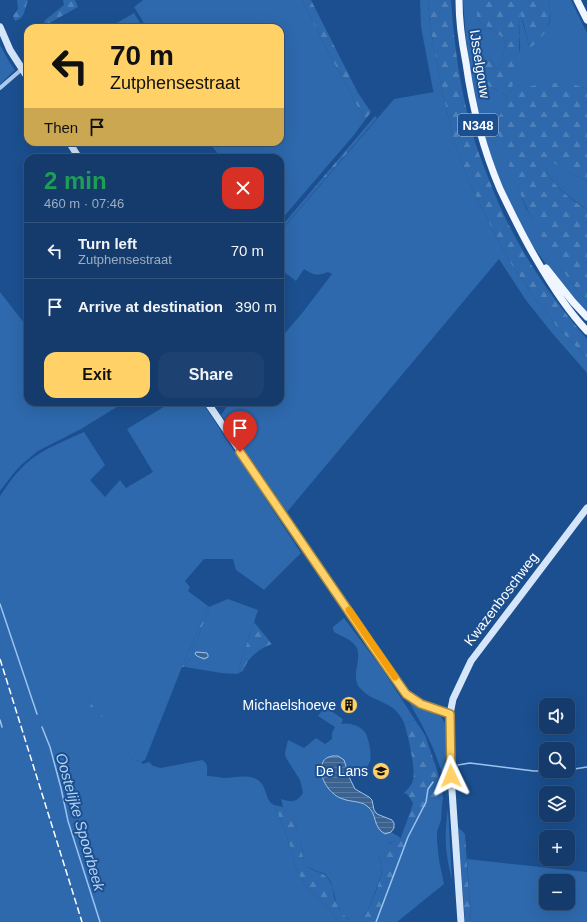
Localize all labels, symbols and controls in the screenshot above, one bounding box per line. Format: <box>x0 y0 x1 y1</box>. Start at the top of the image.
street label: IJsselgouw <box>467 29 493 100</box>
icon: left <box>44 40 96 92</box>
text: 70 m <box>110 40 174 71</box>
text: Zutphensestraat <box>110 73 240 93</box>
road number: N348 <box>458 114 498 136</box>
icon: arrive <box>86 116 108 138</box>
text: Then <box>44 119 78 136</box>
text: 2 min <box>44 167 107 194</box>
button: close <box>222 167 264 209</box>
text: 460 m · 07:46 <box>44 196 124 211</box>
text: Turn left <box>78 235 137 252</box>
icon: left <box>44 240 66 262</box>
text: 70 m <box>231 242 264 259</box>
text: Zutphensestraat <box>78 252 172 267</box>
icon: arrive <box>44 296 66 318</box>
text: Arrive at destination <box>78 298 223 315</box>
text: 390 m <box>235 298 277 315</box>
button: Exit <box>44 352 150 398</box>
button: Share <box>158 352 264 398</box>
pin <box>223 411 257 452</box>
icon: arrive <box>229 417 251 439</box>
street label: Kwazenboschweg <box>461 549 541 649</box>
building icon: Michaelshoeve <box>339 695 359 715</box>
place label: Michaelshoeve <box>243 697 336 713</box>
map controls <box>539 698 575 910</box>
button: sound <box>539 698 575 734</box>
button: search <box>539 742 575 778</box>
water label: Oostelijke Spoorbeek <box>53 751 109 894</box>
position arrow <box>430 755 472 797</box>
school or university icon: De Lans <box>371 761 391 781</box>
place label: De Lans <box>316 763 368 779</box>
button: layers <box>539 786 575 822</box>
button: + <box>539 830 575 866</box>
button: − <box>539 874 575 910</box>

